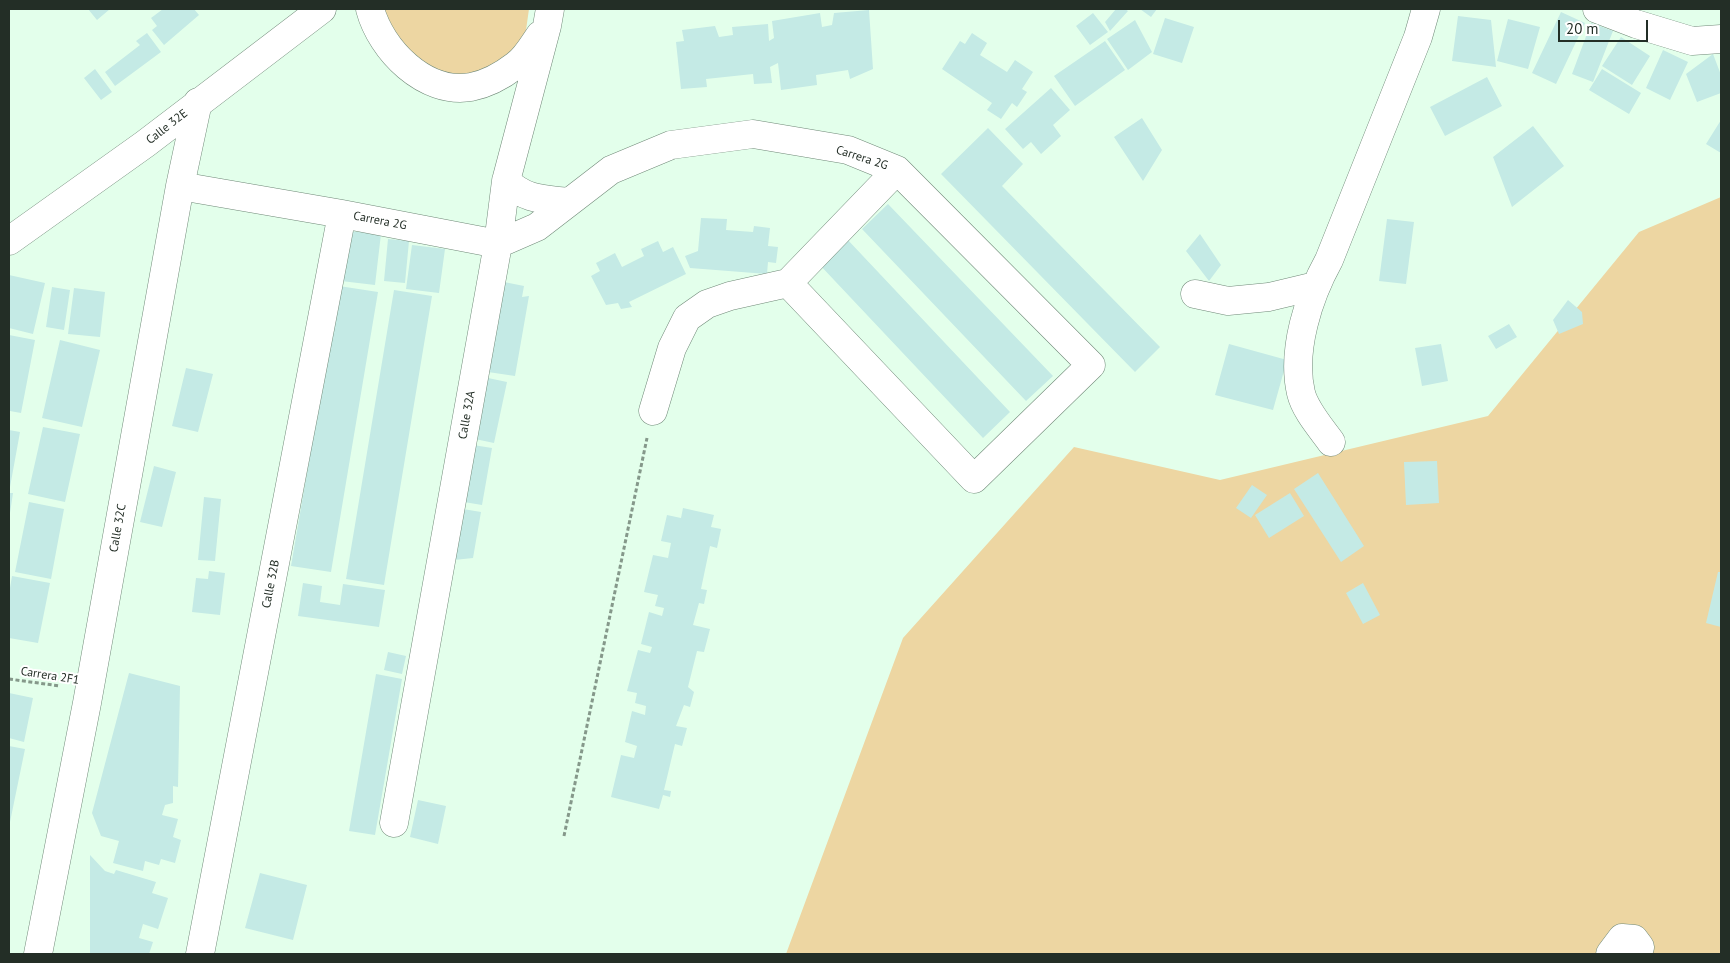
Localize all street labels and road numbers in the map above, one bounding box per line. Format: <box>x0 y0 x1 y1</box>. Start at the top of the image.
street label: Calle 32E <box>143 106 191 148</box>
street label: Carrera 2G <box>834 143 890 173</box>
street label: Carrera 2G <box>352 209 408 233</box>
street label: Calle 32A <box>456 390 478 440</box>
street label: Calle 32C <box>107 503 129 553</box>
street label: Calle 32B <box>259 559 283 609</box>
street label: Carrera 2F1 <box>20 664 80 688</box>

